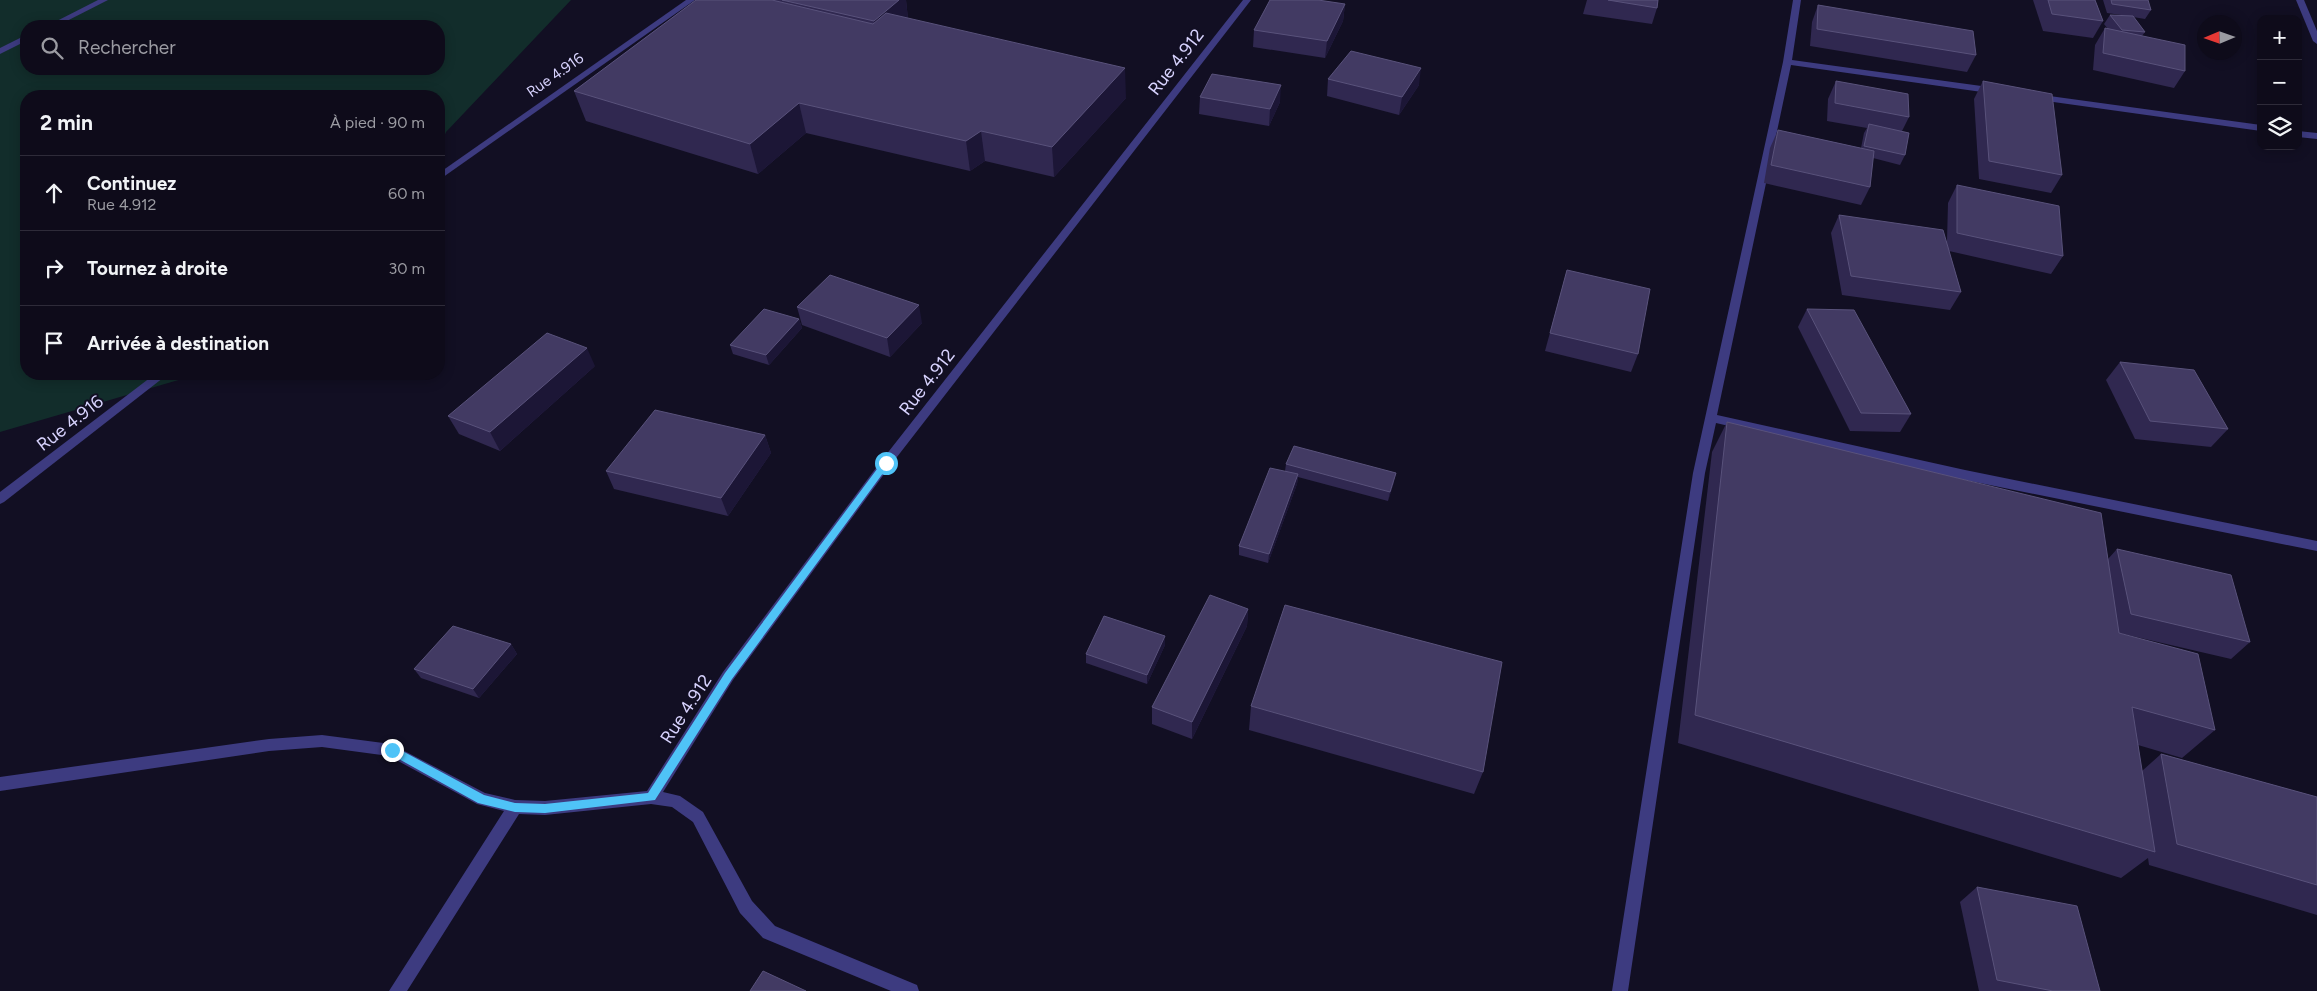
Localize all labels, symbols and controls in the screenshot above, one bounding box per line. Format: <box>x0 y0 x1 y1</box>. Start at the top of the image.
north arrow <box>2197 15 2242 60</box>
map controls <box>2257 15 2302 150</box>
button: + <box>2257 15 2302 60</box>
search box <box>20 20 445 75</box>
street label: Rue 4.912 <box>1143 24 1209 100</box>
icon: search <box>38 34 66 62</box>
text: Rechercher <box>78 36 176 59</box>
street label: Rue 4.916 <box>523 49 587 101</box>
button: − <box>2257 60 2302 105</box>
button: layers <box>2257 105 2302 150</box>
text: 2 min <box>40 110 93 135</box>
text: À pied · 90 m <box>330 113 425 132</box>
text: Continuez <box>87 172 176 195</box>
icon: ahead <box>40 179 68 207</box>
text: 60 m <box>388 184 425 203</box>
text: Rue 4.912 <box>87 195 157 214</box>
icon: right <box>40 254 68 282</box>
text: Tournez à droite <box>87 257 228 280</box>
text: 30 m <box>388 259 425 278</box>
icon: arrive <box>40 329 68 357</box>
text: Arrivée à destination <box>87 332 269 355</box>
street label: Rue 4.912 <box>894 344 960 420</box>
street label: Rue 4.916 <box>32 390 108 456</box>
route start <box>875 452 898 475</box>
street label: Rue 4.912 <box>655 670 717 748</box>
route end <box>381 739 404 762</box>

